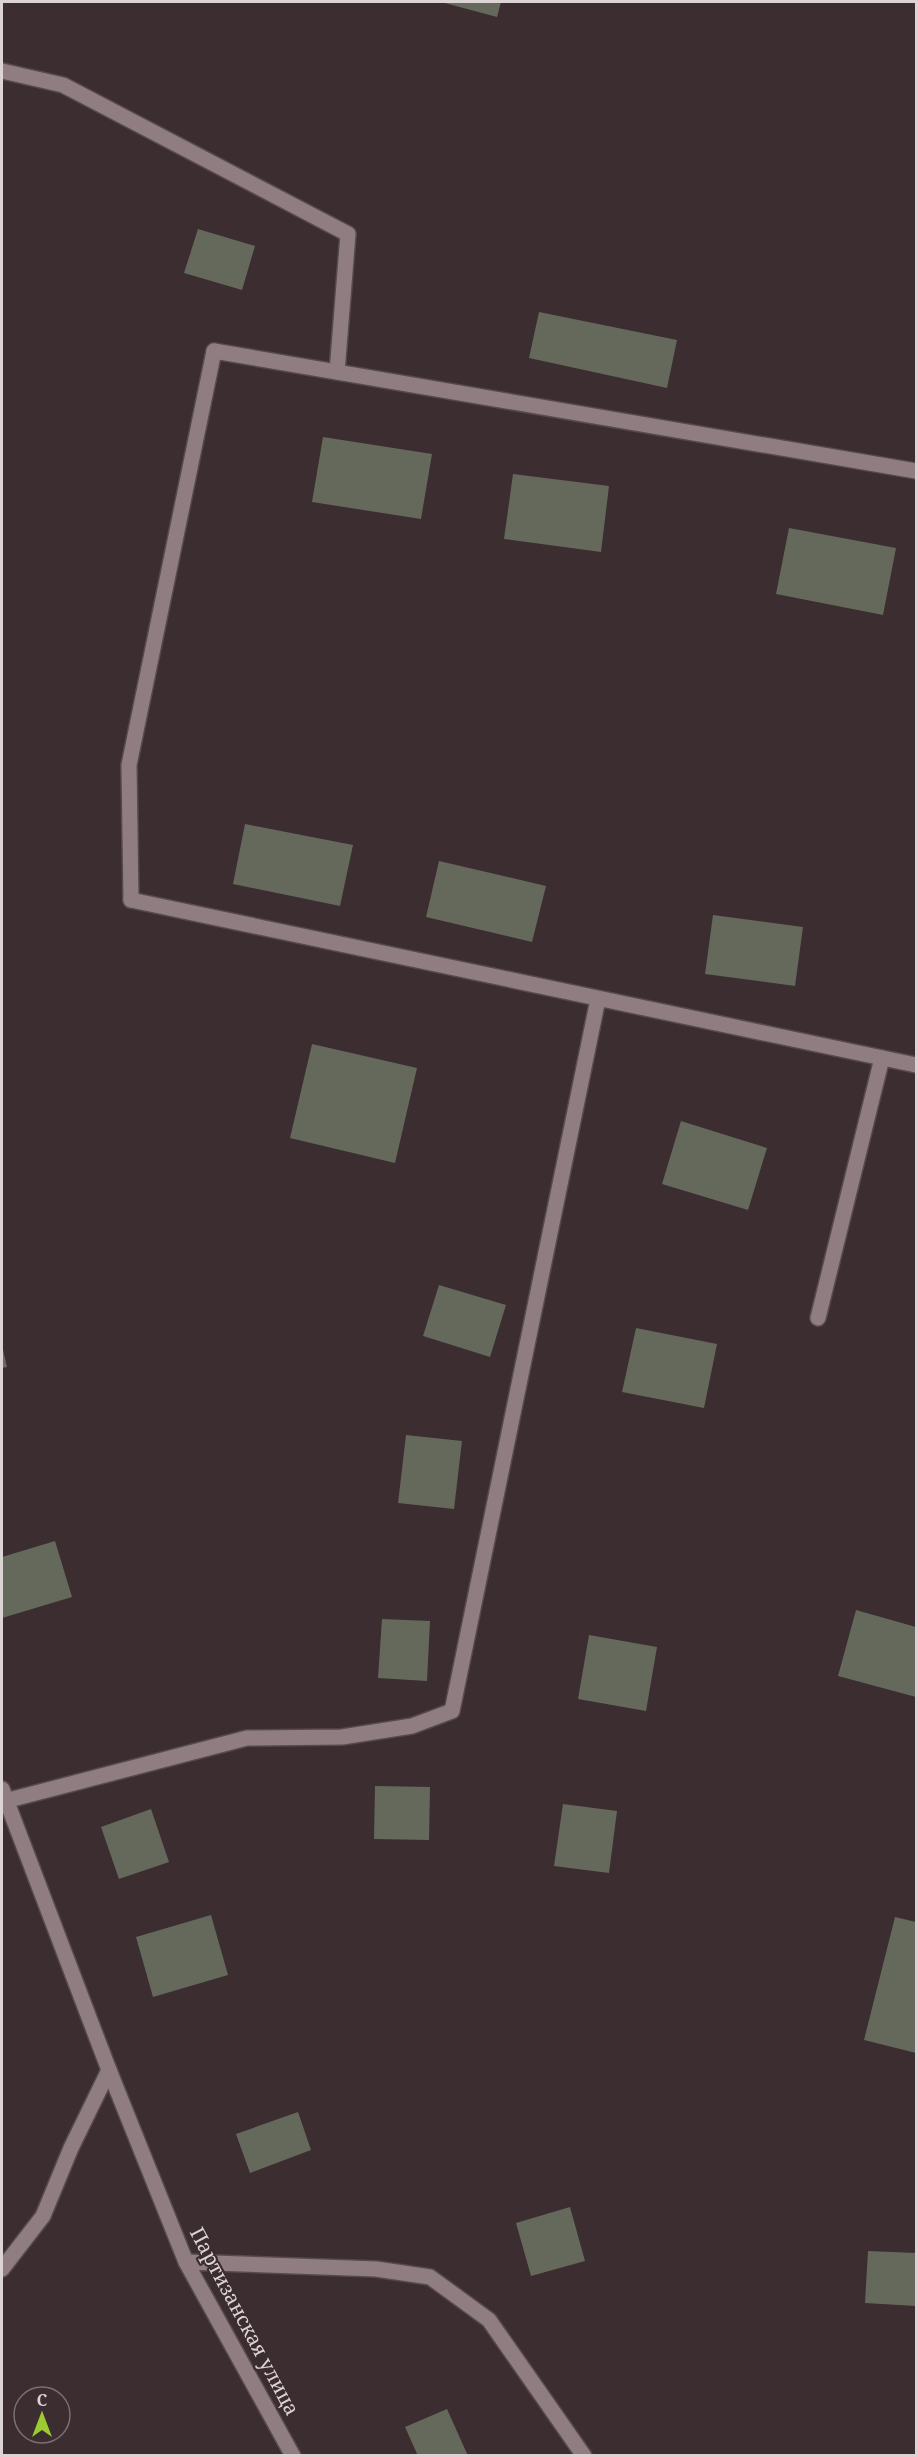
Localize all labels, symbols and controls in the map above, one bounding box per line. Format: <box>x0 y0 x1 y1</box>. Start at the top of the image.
street label: Партизанская улица <box>184 2222 306 2420</box>
north arrow <box>12 2385 72 2445</box>
text: С <box>37 2389 47 2411</box>

